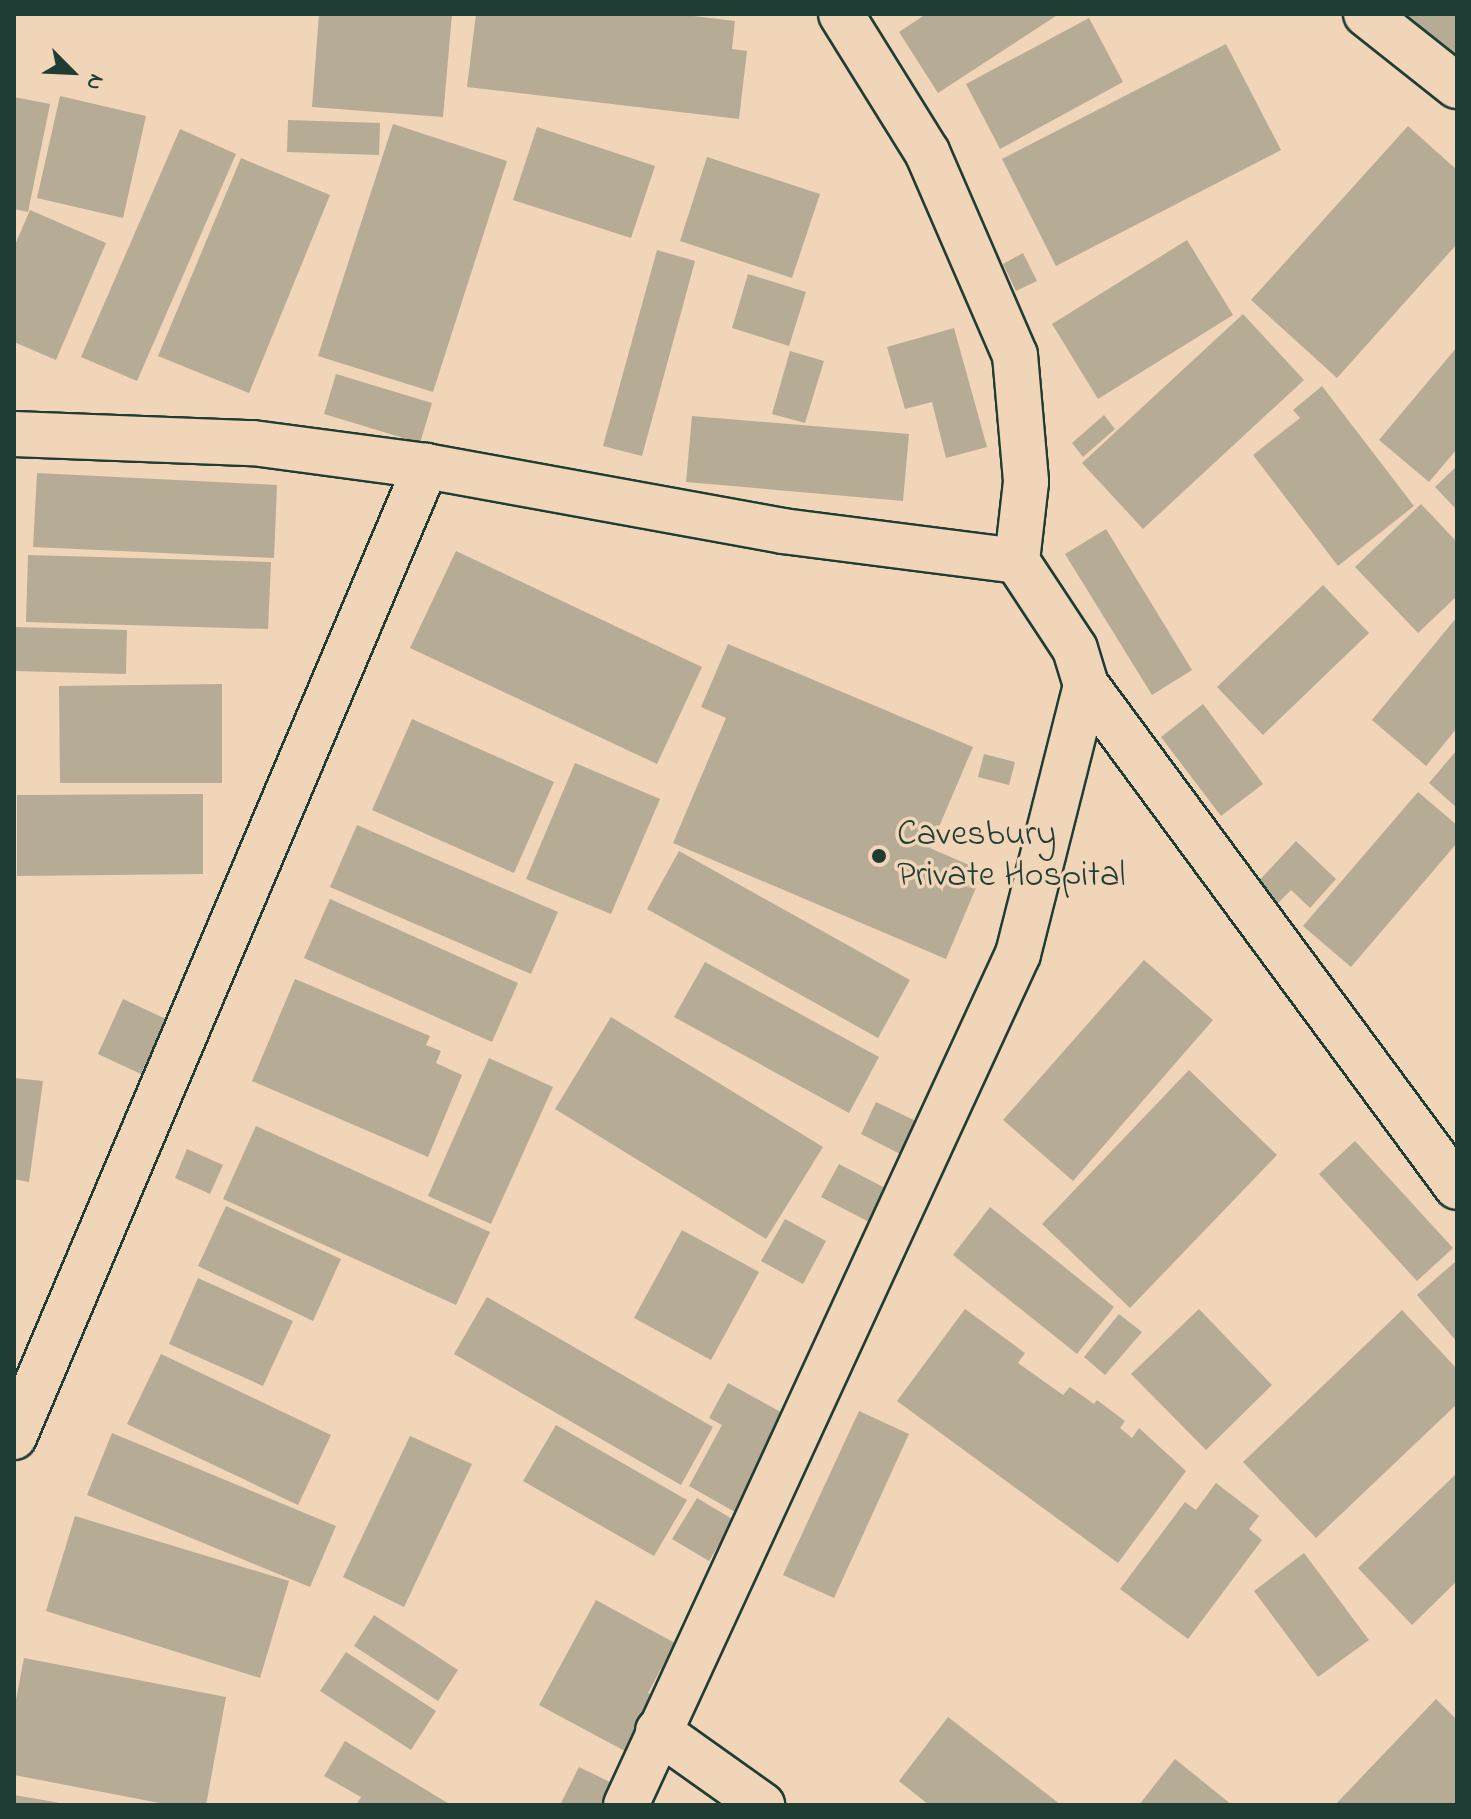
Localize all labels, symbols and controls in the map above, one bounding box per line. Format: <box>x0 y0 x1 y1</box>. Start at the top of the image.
north arrow <box>32 32 112 112</box>
text: N <box>76 68 112 95</box>
place label: Cavesbury Private Hospital <box>897 813 1125 898</box>
marker: Cavesbury Private Hospital <box>868 845 890 867</box>

